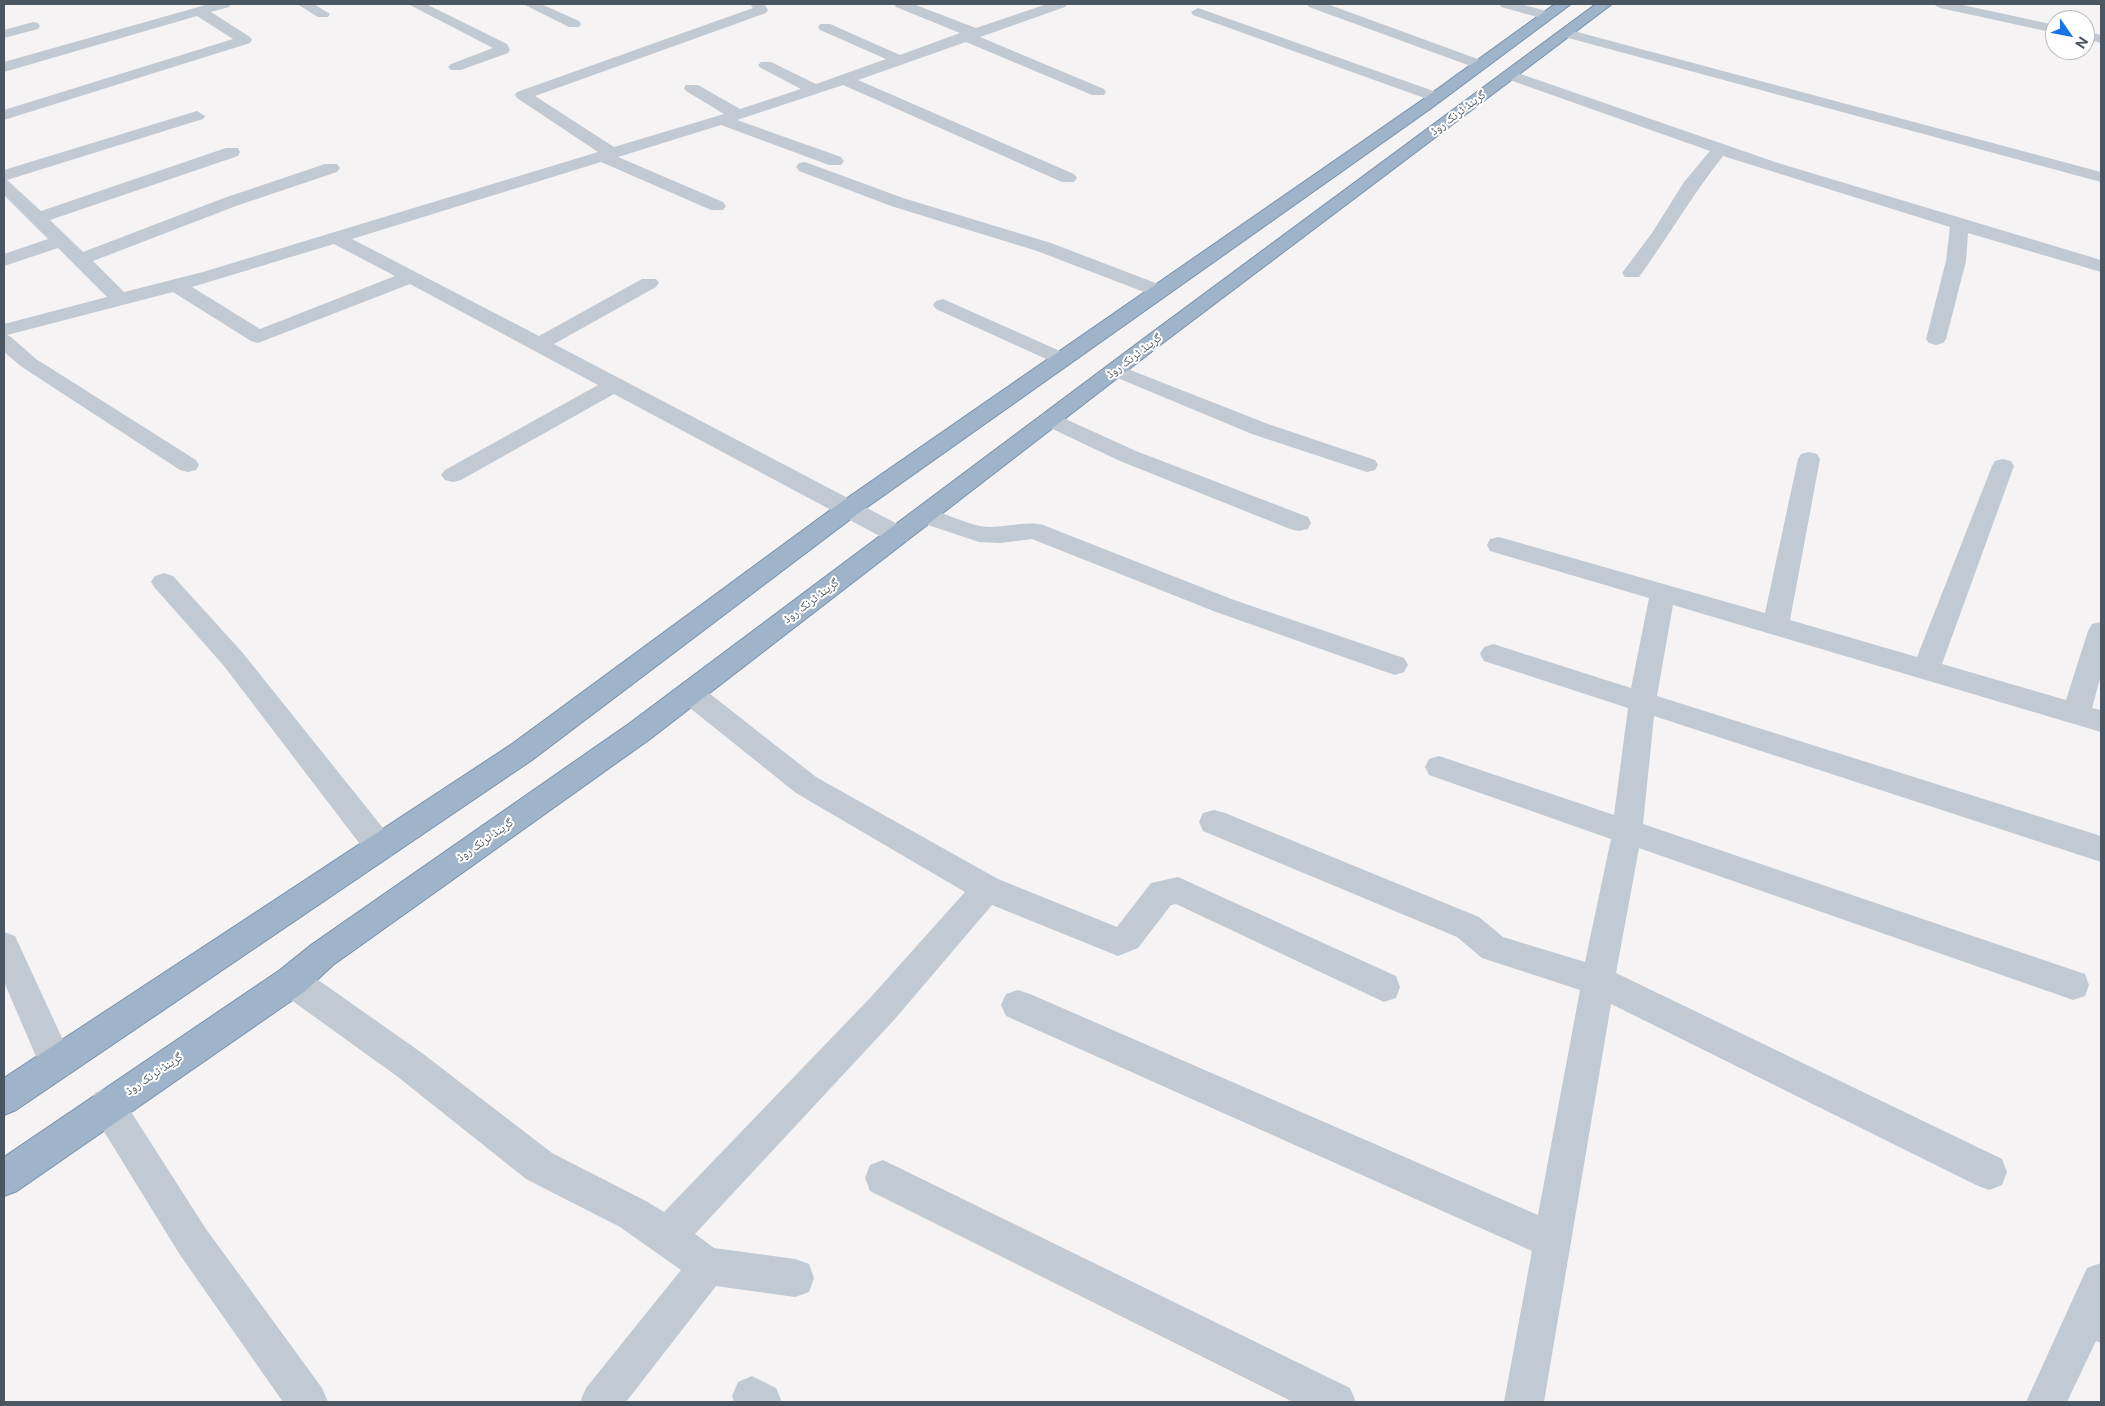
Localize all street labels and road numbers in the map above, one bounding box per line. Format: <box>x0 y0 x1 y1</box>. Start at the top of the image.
street label: گرینڈ ٹرنک روڈ <box>1427 87 1489 139</box>
street label: گرینڈ ٹرنک روڈ <box>1103 330 1165 382</box>
street label: گرینڈ ٹرنک روڈ <box>780 575 842 627</box>
street label: گرینڈ ٹرنک روڈ <box>454 815 516 865</box>
street label: گرینڈ ٹرنک روڈ <box>123 1050 185 1098</box>

